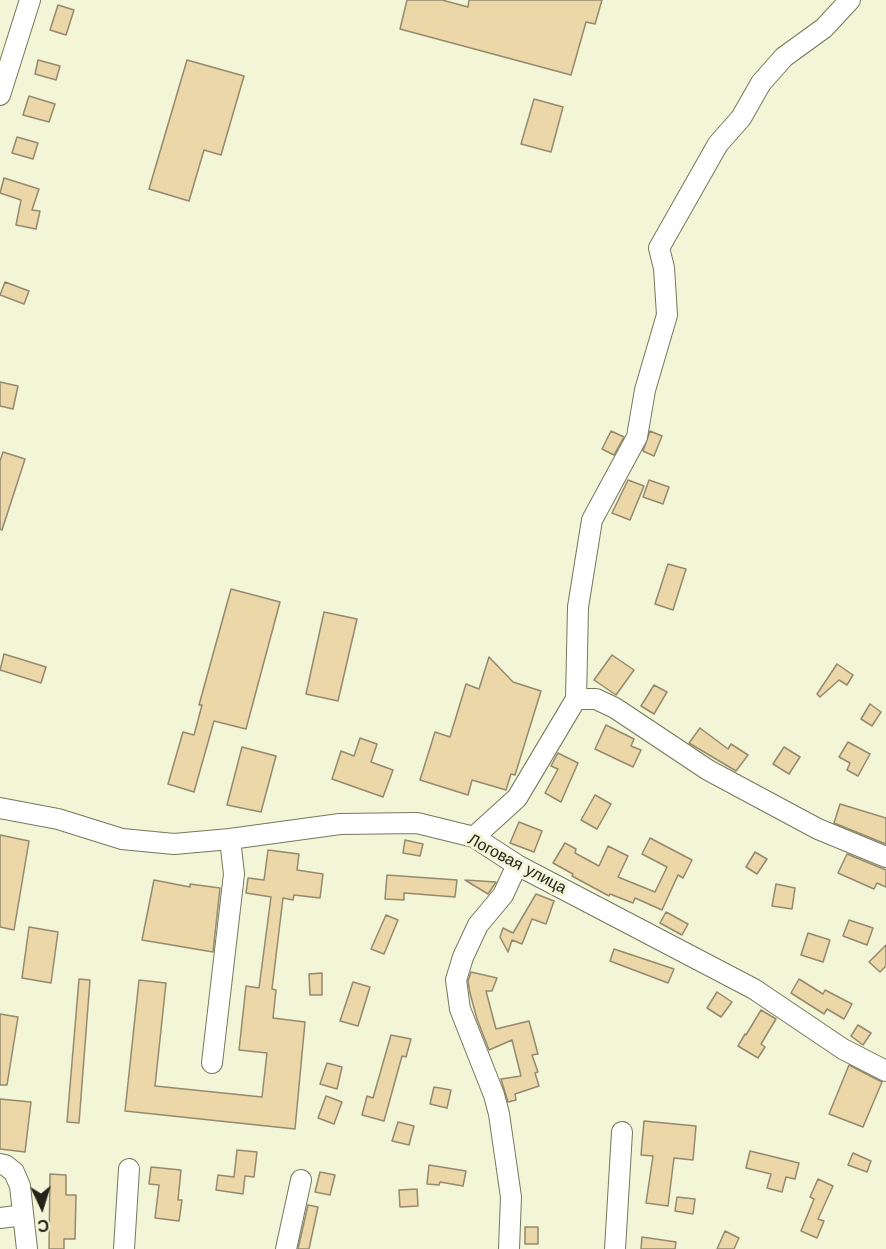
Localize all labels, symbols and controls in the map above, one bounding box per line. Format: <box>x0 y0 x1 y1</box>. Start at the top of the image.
street label: Логовая улица <box>464 830 570 898</box>
north arrow <box>12 1177 72 1237</box>
text: С <box>37 1216 50 1235</box>

